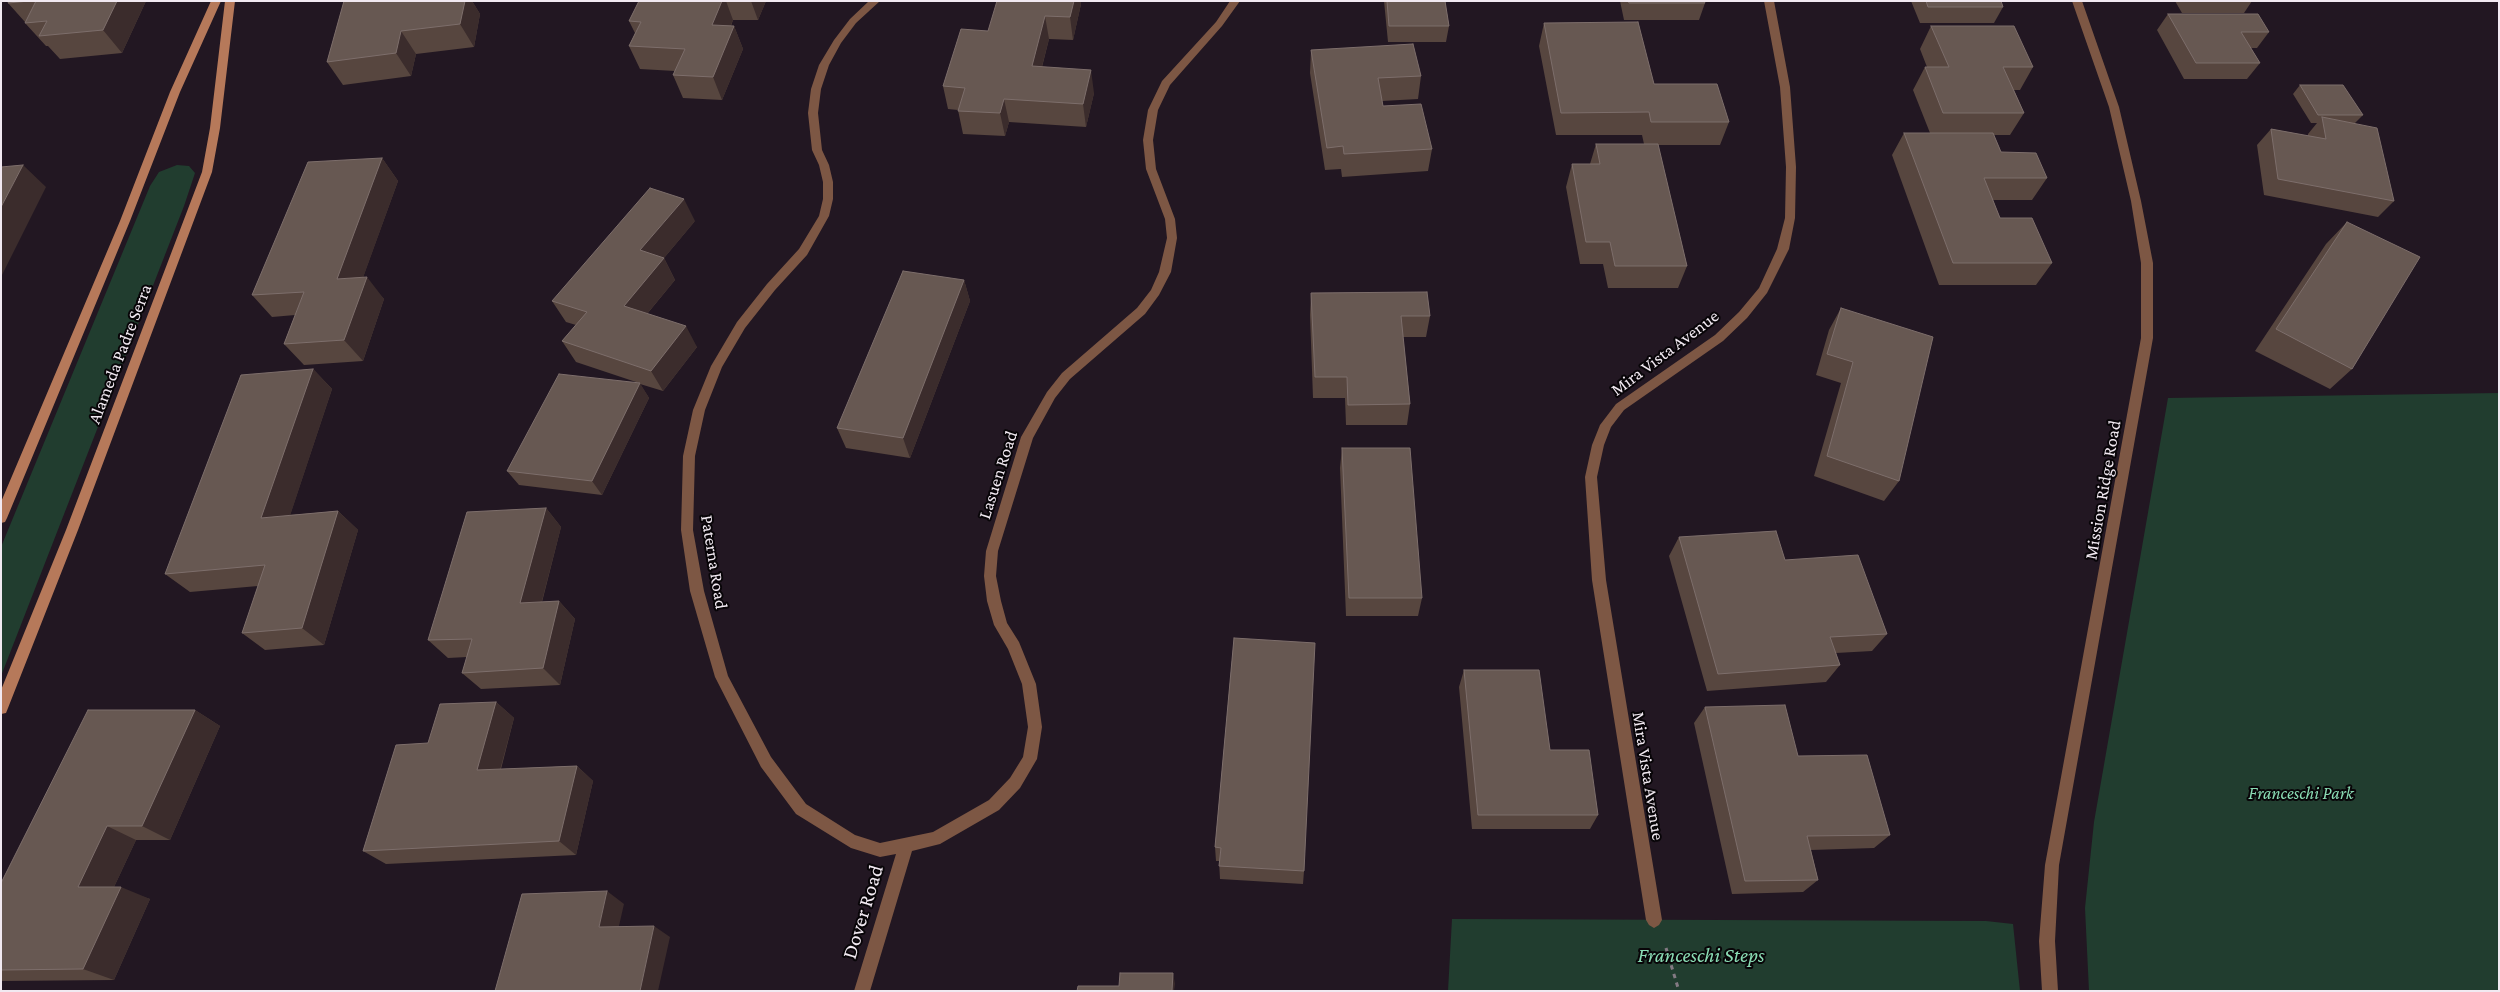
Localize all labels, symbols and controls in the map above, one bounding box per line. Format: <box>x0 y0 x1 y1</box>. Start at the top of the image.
street label: Alameda Padre Serra <box>83 281 157 427</box>
street label: Mira Vista Avenue <box>1607 305 1723 401</box>
street label: Mission Ridge Road <box>2080 419 2126 561</box>
street label: Lasuen Road <box>974 428 1022 522</box>
street label: Paterna Road <box>696 513 732 611</box>
street label: Mira Vista Avenue <box>1627 710 1669 842</box>
park label: Franceschi Park <box>2248 782 2354 804</box>
street label: Dover Road <box>837 862 889 962</box>
park label: Franceschi Steps <box>1638 943 1764 969</box>

